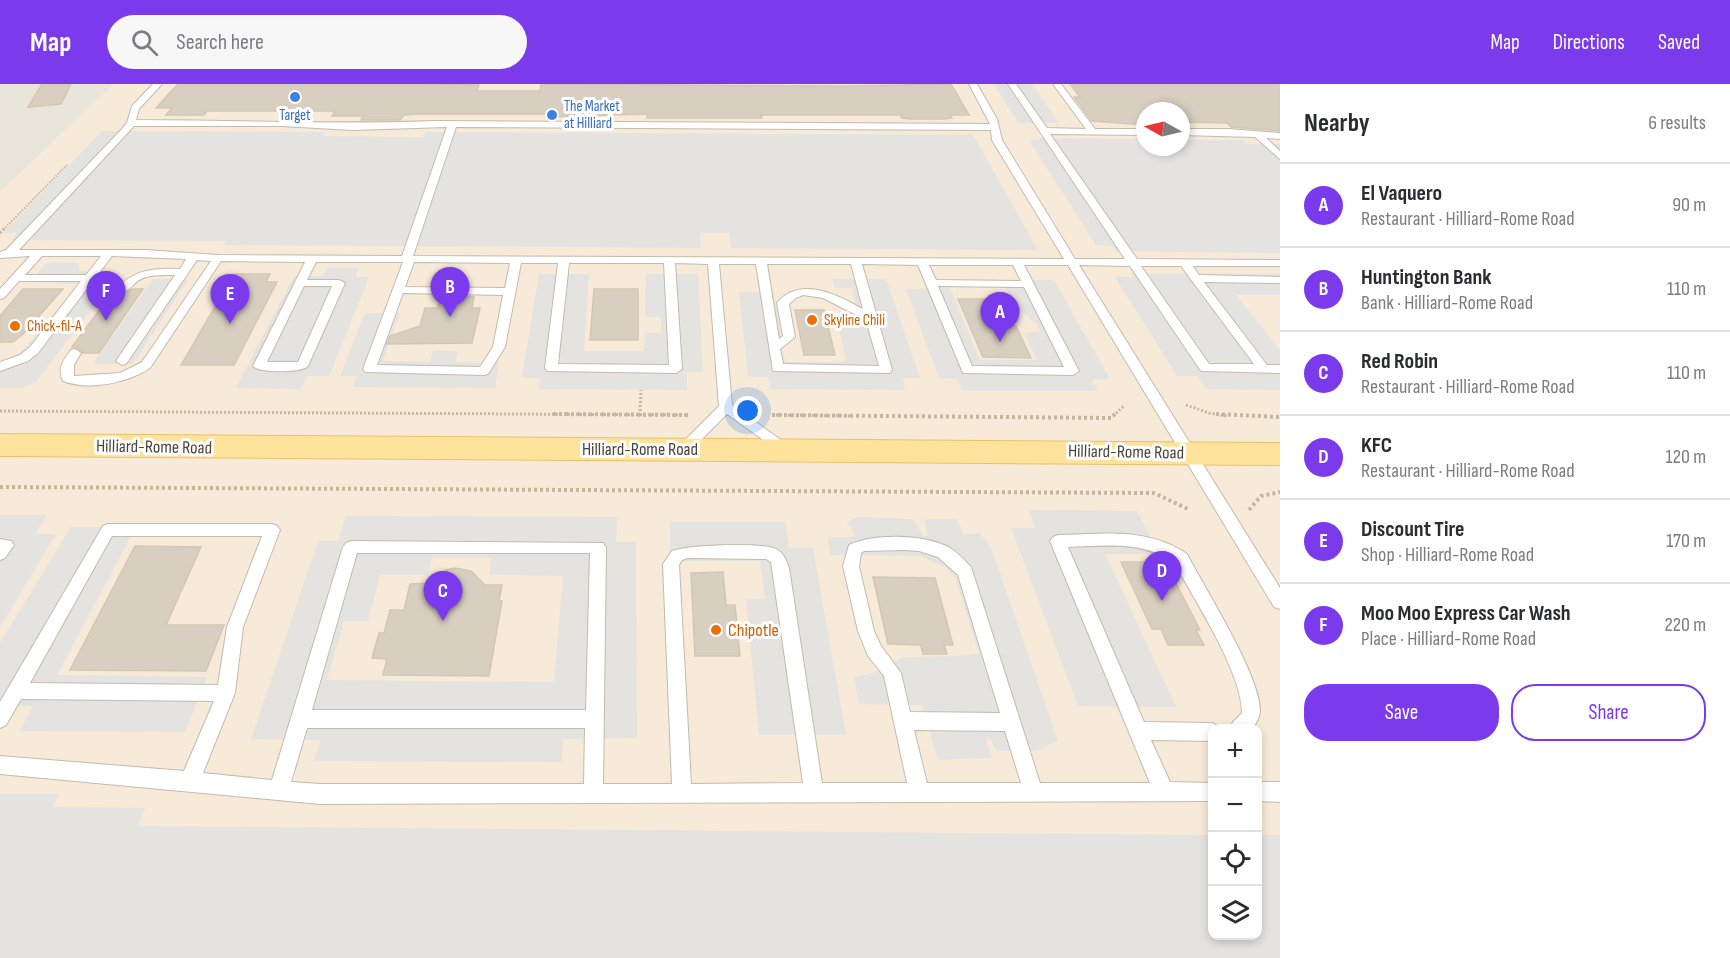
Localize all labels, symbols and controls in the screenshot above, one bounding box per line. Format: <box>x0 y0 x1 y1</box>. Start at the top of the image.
search box <box>107 15 527 69</box>
text: Map <box>30 26 71 59</box>
icon: search <box>128 26 161 59</box>
text: Search here <box>176 29 264 56</box>
text: Map <box>1490 30 1520 55</box>
text: Directions <box>1553 30 1625 55</box>
text: Saved <box>1658 30 1700 55</box>
marker: Target <box>288 90 302 104</box>
place label: The Market at Hilliard <box>564 97 620 133</box>
north arrow <box>1136 102 1190 156</box>
place label: Target <box>279 106 311 125</box>
marker: The Market at Hilliard <box>545 108 559 122</box>
text: Nearby <box>1304 108 1370 139</box>
text: 6 results <box>1648 111 1706 135</box>
text: El Vaquero <box>1361 180 1442 207</box>
text: A <box>1319 193 1328 217</box>
text: 90 m <box>1672 193 1706 217</box>
text: Restaurant · Hilliard-Rome Road <box>1361 207 1575 231</box>
text: Huntington Bank <box>1361 264 1492 291</box>
pin: B <box>430 268 470 317</box>
pin: F <box>86 272 126 321</box>
pin: E <box>210 274 250 324</box>
text: B <box>1319 277 1328 301</box>
text: 110 m <box>1667 277 1706 301</box>
text: Bank · Hilliard-Rome Road <box>1361 291 1533 315</box>
pin: A <box>980 292 1020 342</box>
place label: Skyline Chili <box>824 311 885 330</box>
marker: Skyline Chili <box>805 313 819 327</box>
place label: Chick-fil-A <box>27 317 82 336</box>
marker: Chick-fil-A <box>8 319 22 333</box>
text: Red Robin <box>1361 348 1438 375</box>
text: C <box>1318 361 1329 385</box>
text: 110 m <box>1667 361 1706 385</box>
text: Restaurant · Hilliard-Rome Road <box>1361 375 1575 399</box>
your location <box>733 396 762 425</box>
text: KFC <box>1361 432 1392 459</box>
street label: Hilliard-Rome Road <box>96 435 212 459</box>
street label: Hilliard-Rome Road <box>582 439 698 460</box>
street label: Hilliard-Rome Road <box>1068 440 1184 464</box>
text: D <box>1318 445 1329 469</box>
text: 120 m <box>1666 445 1706 469</box>
text: Restaurant · Hilliard-Rome Road <box>1361 459 1575 483</box>
text: Discount Tire <box>1361 516 1464 543</box>
text: E <box>1319 529 1328 553</box>
text: 170 m <box>1666 529 1706 553</box>
text: Shop · Hilliard-Rome Road <box>1361 543 1534 567</box>
pin: D <box>1142 552 1182 601</box>
pin: C <box>424 572 462 621</box>
text: Moo Moo Express Car Wash <box>1361 600 1571 627</box>
text: F <box>1319 613 1328 637</box>
text: 220 m <box>1665 613 1706 637</box>
place label: Chipotle <box>728 620 779 641</box>
marker: Chipotle <box>709 623 723 637</box>
text: Place · Hilliard-Rome Road <box>1361 627 1536 651</box>
button: Save <box>1304 684 1499 741</box>
button: Share <box>1511 684 1706 741</box>
map controls <box>1208 724 1262 940</box>
button: + <box>1208 724 1262 778</box>
button: − <box>1208 778 1262 832</box>
button: locate <box>1208 832 1262 886</box>
button: layers <box>1208 886 1262 940</box>

